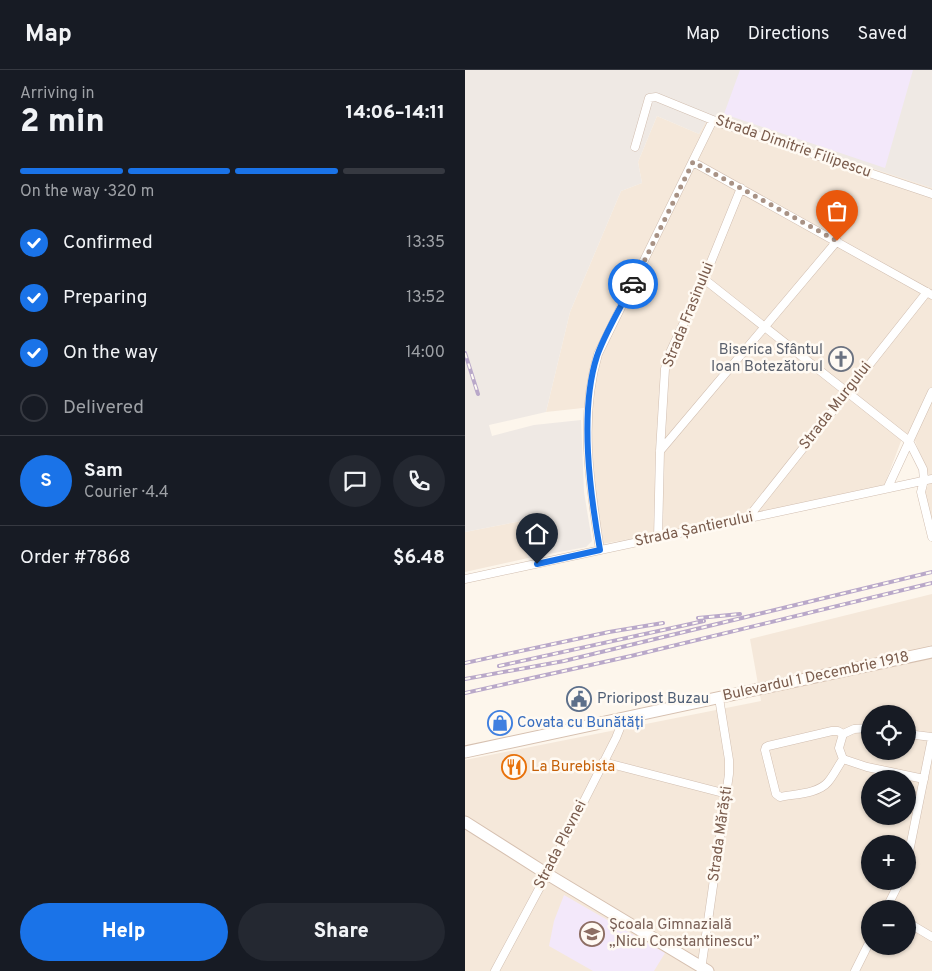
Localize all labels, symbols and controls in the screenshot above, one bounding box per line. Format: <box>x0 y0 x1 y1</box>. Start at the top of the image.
text: Map <box>25 20 72 50</box>
text: Map <box>686 23 720 46</box>
text: Directions <box>748 23 830 46</box>
text: Saved <box>858 23 907 46</box>
text: Arriving in <box>20 84 95 104</box>
text: 14:06–14:11 <box>346 101 445 125</box>
text: 2 min <box>20 103 105 143</box>
street label: Strada Dimitrie Filipescu <box>713 111 873 183</box>
text: On the way · 320 m <box>20 182 154 202</box>
pin <box>816 190 858 241</box>
icon: bag <box>823 197 851 225</box>
icon: check <box>20 229 48 257</box>
text: Confirmed <box>63 231 153 255</box>
text: 13:35 <box>406 233 445 253</box>
courier <box>608 259 658 309</box>
street label: Strada Frasinului <box>659 259 719 371</box>
icon: car <box>619 270 647 298</box>
icon: check <box>20 284 48 312</box>
text: Preparing <box>63 286 147 310</box>
text: 13:52 <box>406 288 445 308</box>
icon: check <box>20 339 48 367</box>
text: On the way <box>63 341 158 365</box>
place label: Biserica Sfântul Ioan Botezătorul <box>711 341 823 377</box>
text: 14:00 <box>405 343 445 363</box>
church icon: Biserica Sfântul Ioan Botezătorul <box>828 346 854 372</box>
street label: Strada Murgului <box>796 358 876 454</box>
text: Delivered <box>63 396 144 420</box>
button: chat <box>329 455 381 507</box>
button: phone <box>393 455 445 507</box>
text: Sam <box>84 459 123 483</box>
text: S <box>40 469 52 493</box>
text: Courier · 4.4 <box>84 483 169 503</box>
street label: Strada Șantierului <box>633 508 755 552</box>
pin <box>516 513 558 564</box>
icon: home <box>523 520 551 548</box>
text: Order #7868 <box>20 546 131 570</box>
text: $6.48 <box>393 546 445 570</box>
street label: Bulevardul 1 Decembrie 1918 <box>721 648 911 706</box>
public building icon: Prioripost Buzau <box>566 686 592 712</box>
place label: Prioripost Buzau <box>597 690 709 709</box>
map controls <box>861 705 916 955</box>
button: locate <box>861 705 916 760</box>
shop icon: Covata cu Bunătăți <box>487 710 513 736</box>
place label: Covata cu Bunătăți <box>517 714 644 733</box>
restaurant icon: La Burebista <box>501 754 527 780</box>
place label: La Burebista <box>531 758 615 777</box>
button: layers <box>861 770 916 825</box>
street label: Strada Mărăști <box>705 785 737 883</box>
street label: Strada Plevnei <box>531 798 591 892</box>
button: + <box>861 835 916 890</box>
button: − <box>861 900 916 955</box>
button: Help <box>20 903 228 961</box>
button: Share <box>238 903 445 961</box>
place label: Școala Gimnazială „Nicu Constantinescu” <box>609 916 759 952</box>
school or university icon: Școala Gimnazială „Nicu Constantinescu” <box>579 921 605 947</box>

